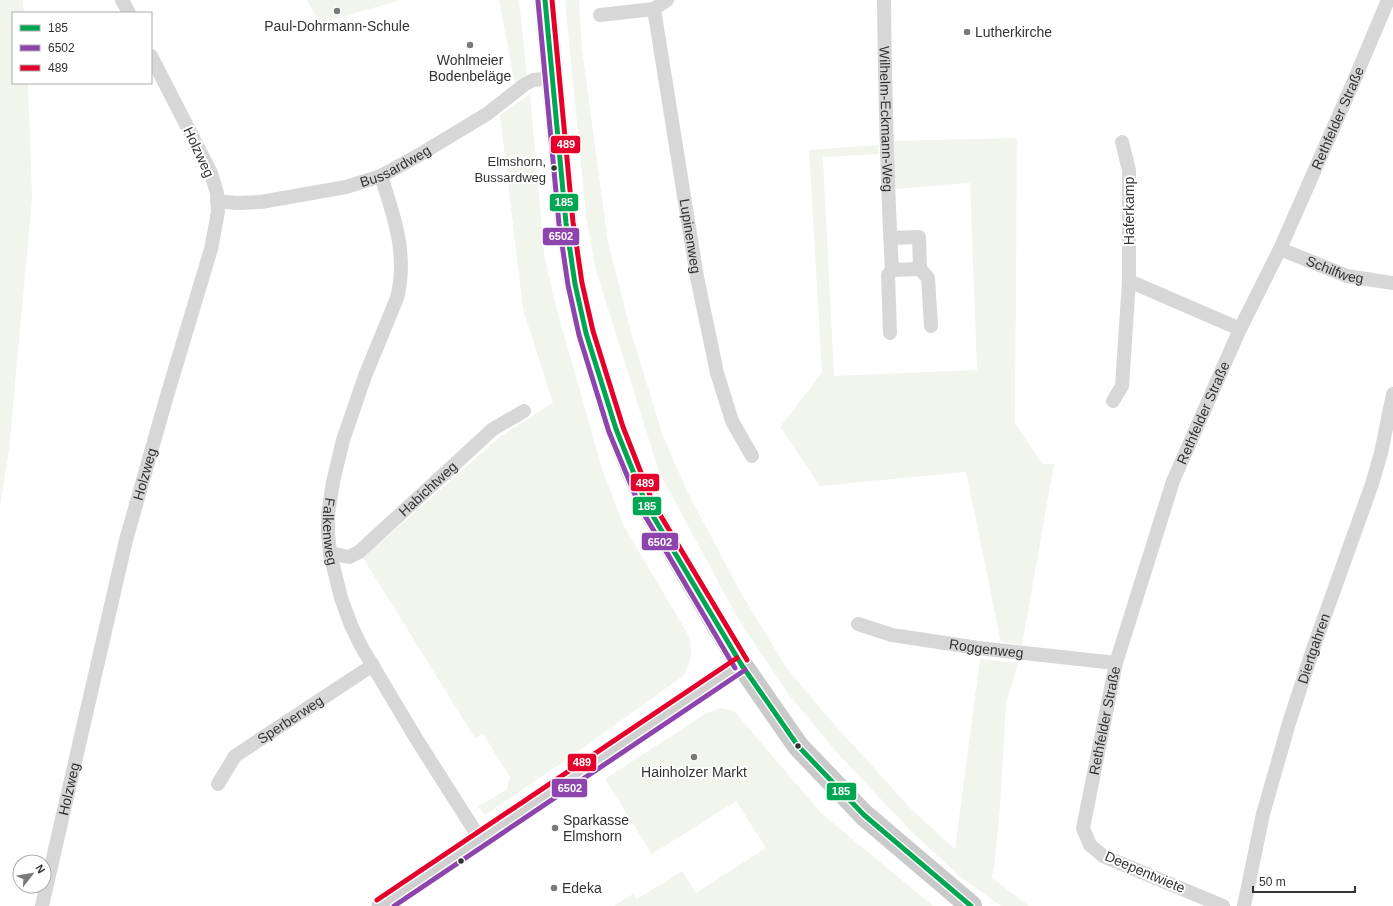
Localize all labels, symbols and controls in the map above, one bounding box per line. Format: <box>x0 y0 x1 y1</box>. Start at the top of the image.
marker: Paul-Dohrmann-Schule <box>332 6 342 16</box>
legend <box>12 12 152 84</box>
place label: Paul-Dohrmann-Schule <box>264 18 410 34</box>
text: 185 <box>48 21 68 35</box>
place label: Lutherkirche <box>975 24 1052 40</box>
marker: Lutherkirche <box>962 27 972 37</box>
marker: Wohlmeier Bodenbeläge <box>465 40 475 50</box>
text: 6502 <box>48 41 75 55</box>
street label: Wilhelm-Eckmann-Weg <box>877 46 896 192</box>
place label: Wohlmeier Bodenbeläge <box>429 52 511 84</box>
text: 489 <box>48 61 68 75</box>
street label: Rethfelder Straße <box>1308 64 1367 172</box>
street label: Holzweg <box>180 124 218 180</box>
line badge: 489 <box>550 135 581 154</box>
text: 489 <box>557 138 575 150</box>
street label: Bussardweg <box>358 142 433 190</box>
place label: Elmshorn, Bussardweg <box>474 154 546 185</box>
marker: Elmshorn, Bussardweg <box>549 163 559 173</box>
street label: Haferkamp <box>1121 177 1137 245</box>
line badge: 185 <box>549 193 579 212</box>
text: 185 <box>555 196 573 208</box>
street label: Lupinenweg <box>677 197 704 275</box>
line badge: 6502 <box>542 227 580 246</box>
text: 6502 <box>549 230 573 242</box>
street label: Schilfweg <box>1304 252 1365 286</box>
street label: Rethfelder Straße <box>1173 359 1233 467</box>
street label: Holzweg <box>130 446 160 502</box>
street label: Habichtweg <box>395 458 460 519</box>
line badge: 489 <box>630 473 660 492</box>
text: 489 <box>636 477 654 489</box>
line badge: 185 <box>632 496 662 516</box>
street label: Falkenweg <box>320 497 341 567</box>
text: 185 <box>638 500 656 512</box>
line badge: 6502 <box>641 532 679 551</box>
text: 6502 <box>648 536 672 548</box>
street label: Diertgahren <box>1294 611 1333 686</box>
street label: Roggenweg <box>948 636 1024 661</box>
street label: Rethfelder Straße <box>1086 665 1123 776</box>
street label: Sperberweg <box>254 692 326 747</box>
unlabelled marker <box>793 741 803 751</box>
marker: Hainholzer Markt <box>689 752 699 762</box>
line badge: 489 <box>567 753 597 772</box>
text: 489 <box>573 756 591 768</box>
street label: Holzweg <box>55 761 83 817</box>
place label: Hainholzer Markt <box>641 764 747 780</box>
line badge: 6502 <box>551 778 588 798</box>
text: 6502 <box>558 782 582 794</box>
line badge: 185 <box>826 782 857 801</box>
text: 185 <box>832 785 850 797</box>
place label: Sparkasse Elmshorn <box>563 812 629 844</box>
marker: Sparkasse Elmshorn <box>550 823 560 833</box>
street label: Deepentwiete <box>1102 848 1188 896</box>
north arrow <box>12 854 52 894</box>
unlabelled marker <box>456 856 466 866</box>
text: N <box>33 862 48 875</box>
scale bar <box>1253 868 1355 894</box>
text: 50 m <box>1259 875 1286 889</box>
place label: Edeka <box>562 880 602 896</box>
marker: Edeka <box>549 883 559 893</box>

